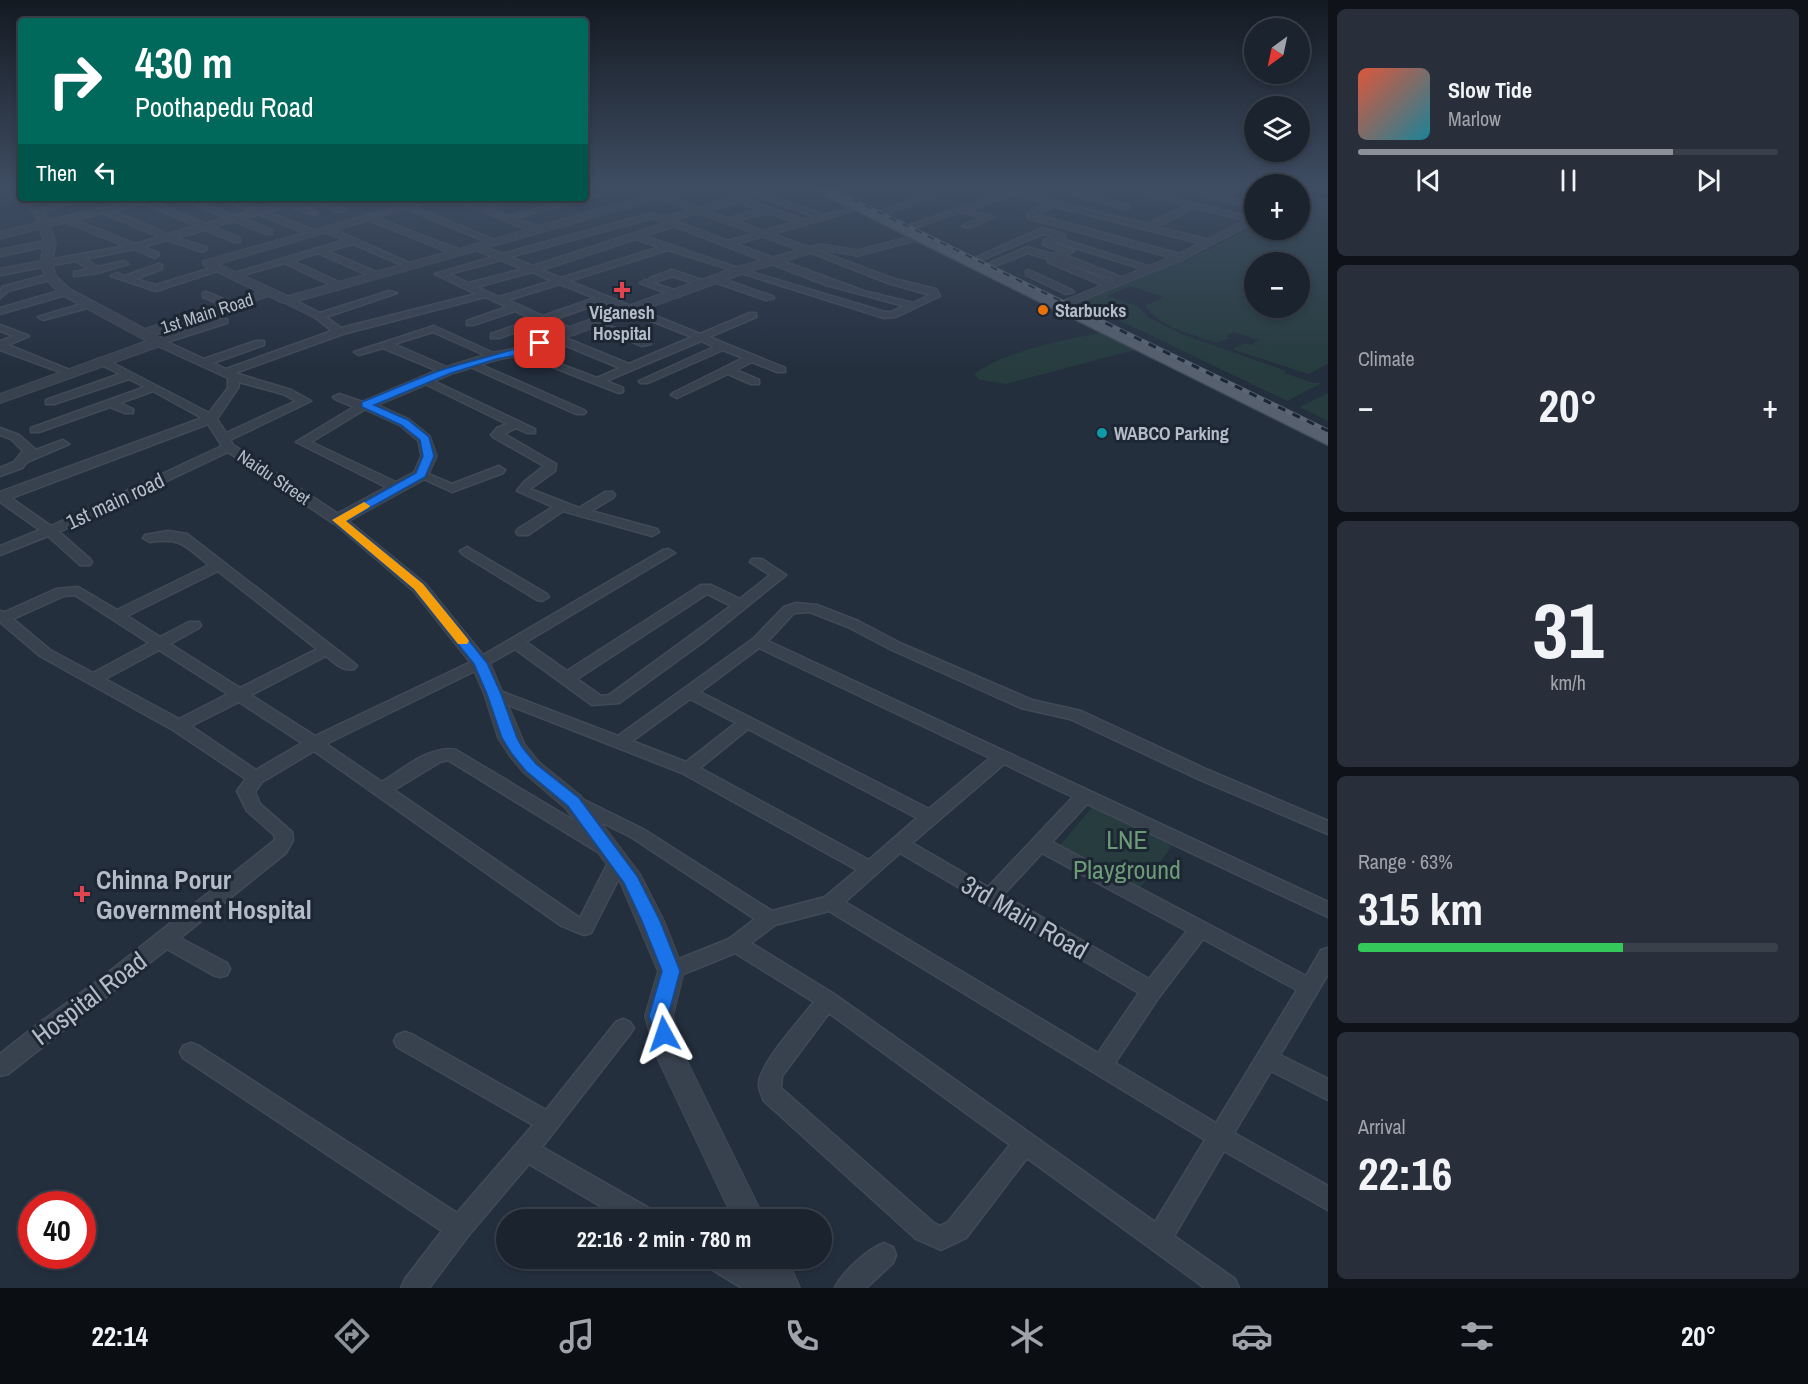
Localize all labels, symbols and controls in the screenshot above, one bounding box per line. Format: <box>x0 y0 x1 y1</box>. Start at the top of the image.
north arrow <box>1244 18 1310 84</box>
map controls <box>1244 18 1310 318</box>
text: 430 m <box>135 35 233 91</box>
icon: right <box>36 42 114 120</box>
text: Slow Tide <box>1448 75 1532 105</box>
text: Poothapedu Road <box>135 89 314 125</box>
button: layers <box>1244 96 1310 162</box>
text: Marlow <box>1448 105 1501 132</box>
icon: left <box>89 156 122 189</box>
text: Then <box>36 158 77 188</box>
icon: previous <box>1412 164 1445 197</box>
icon: pause <box>1552 164 1585 197</box>
icon: next <box>1692 164 1725 197</box>
button: + <box>1244 174 1310 240</box>
button: − <box>1244 252 1310 318</box>
marker: Viganesh Hospital <box>613 281 631 299</box>
street label: 1st Main Road <box>157 286 257 340</box>
place label: Starbucks <box>1055 298 1126 323</box>
place label: Viganesh Hospital <box>589 300 655 346</box>
marker: Starbucks <box>1036 303 1050 317</box>
pin <box>514 317 565 368</box>
icon: arrive <box>523 326 556 359</box>
text: Climate <box>1358 345 1415 372</box>
text: 20° <box>1538 375 1598 436</box>
text: − <box>1358 384 1374 428</box>
text: + <box>1762 384 1778 428</box>
place label: WABCO Parking <box>1114 421 1229 446</box>
marker: WABCO Parking <box>1095 426 1109 440</box>
street label: Naidu Street <box>233 443 315 511</box>
street label: 1st main road <box>61 466 169 536</box>
text: 31 <box>1532 577 1604 682</box>
text: km/h <box>1550 669 1586 696</box>
park label: LNE Playground <box>1073 822 1181 887</box>
text: Range · 63% <box>1358 848 1453 875</box>
place label: Chinna Porur Government Hospital <box>96 862 312 927</box>
street label: 3rd Main Road <box>955 867 1095 967</box>
text: 315 km <box>1358 878 1483 939</box>
marker: Chinna Porur Government Hospital <box>73 885 91 903</box>
street label: Hospital Road <box>25 943 153 1053</box>
position arrow <box>632 1002 696 1066</box>
text: Arrival <box>1358 1113 1405 1140</box>
text: 22:16 <box>1358 1143 1452 1204</box>
speed limit sign: 40 <box>18 1191 96 1269</box>
text: 22:16 · 2 min · 780 m <box>577 1224 751 1254</box>
icon: directions <box>331 1315 373 1357</box>
icon: music <box>556 1315 598 1357</box>
icon: phone <box>781 1315 823 1357</box>
icon: climate <box>1006 1315 1048 1357</box>
icon: car <box>1231 1315 1273 1357</box>
icon: filters <box>1456 1315 1498 1357</box>
text: 22:14 <box>91 1318 148 1354</box>
text: 20° <box>1681 1318 1716 1354</box>

